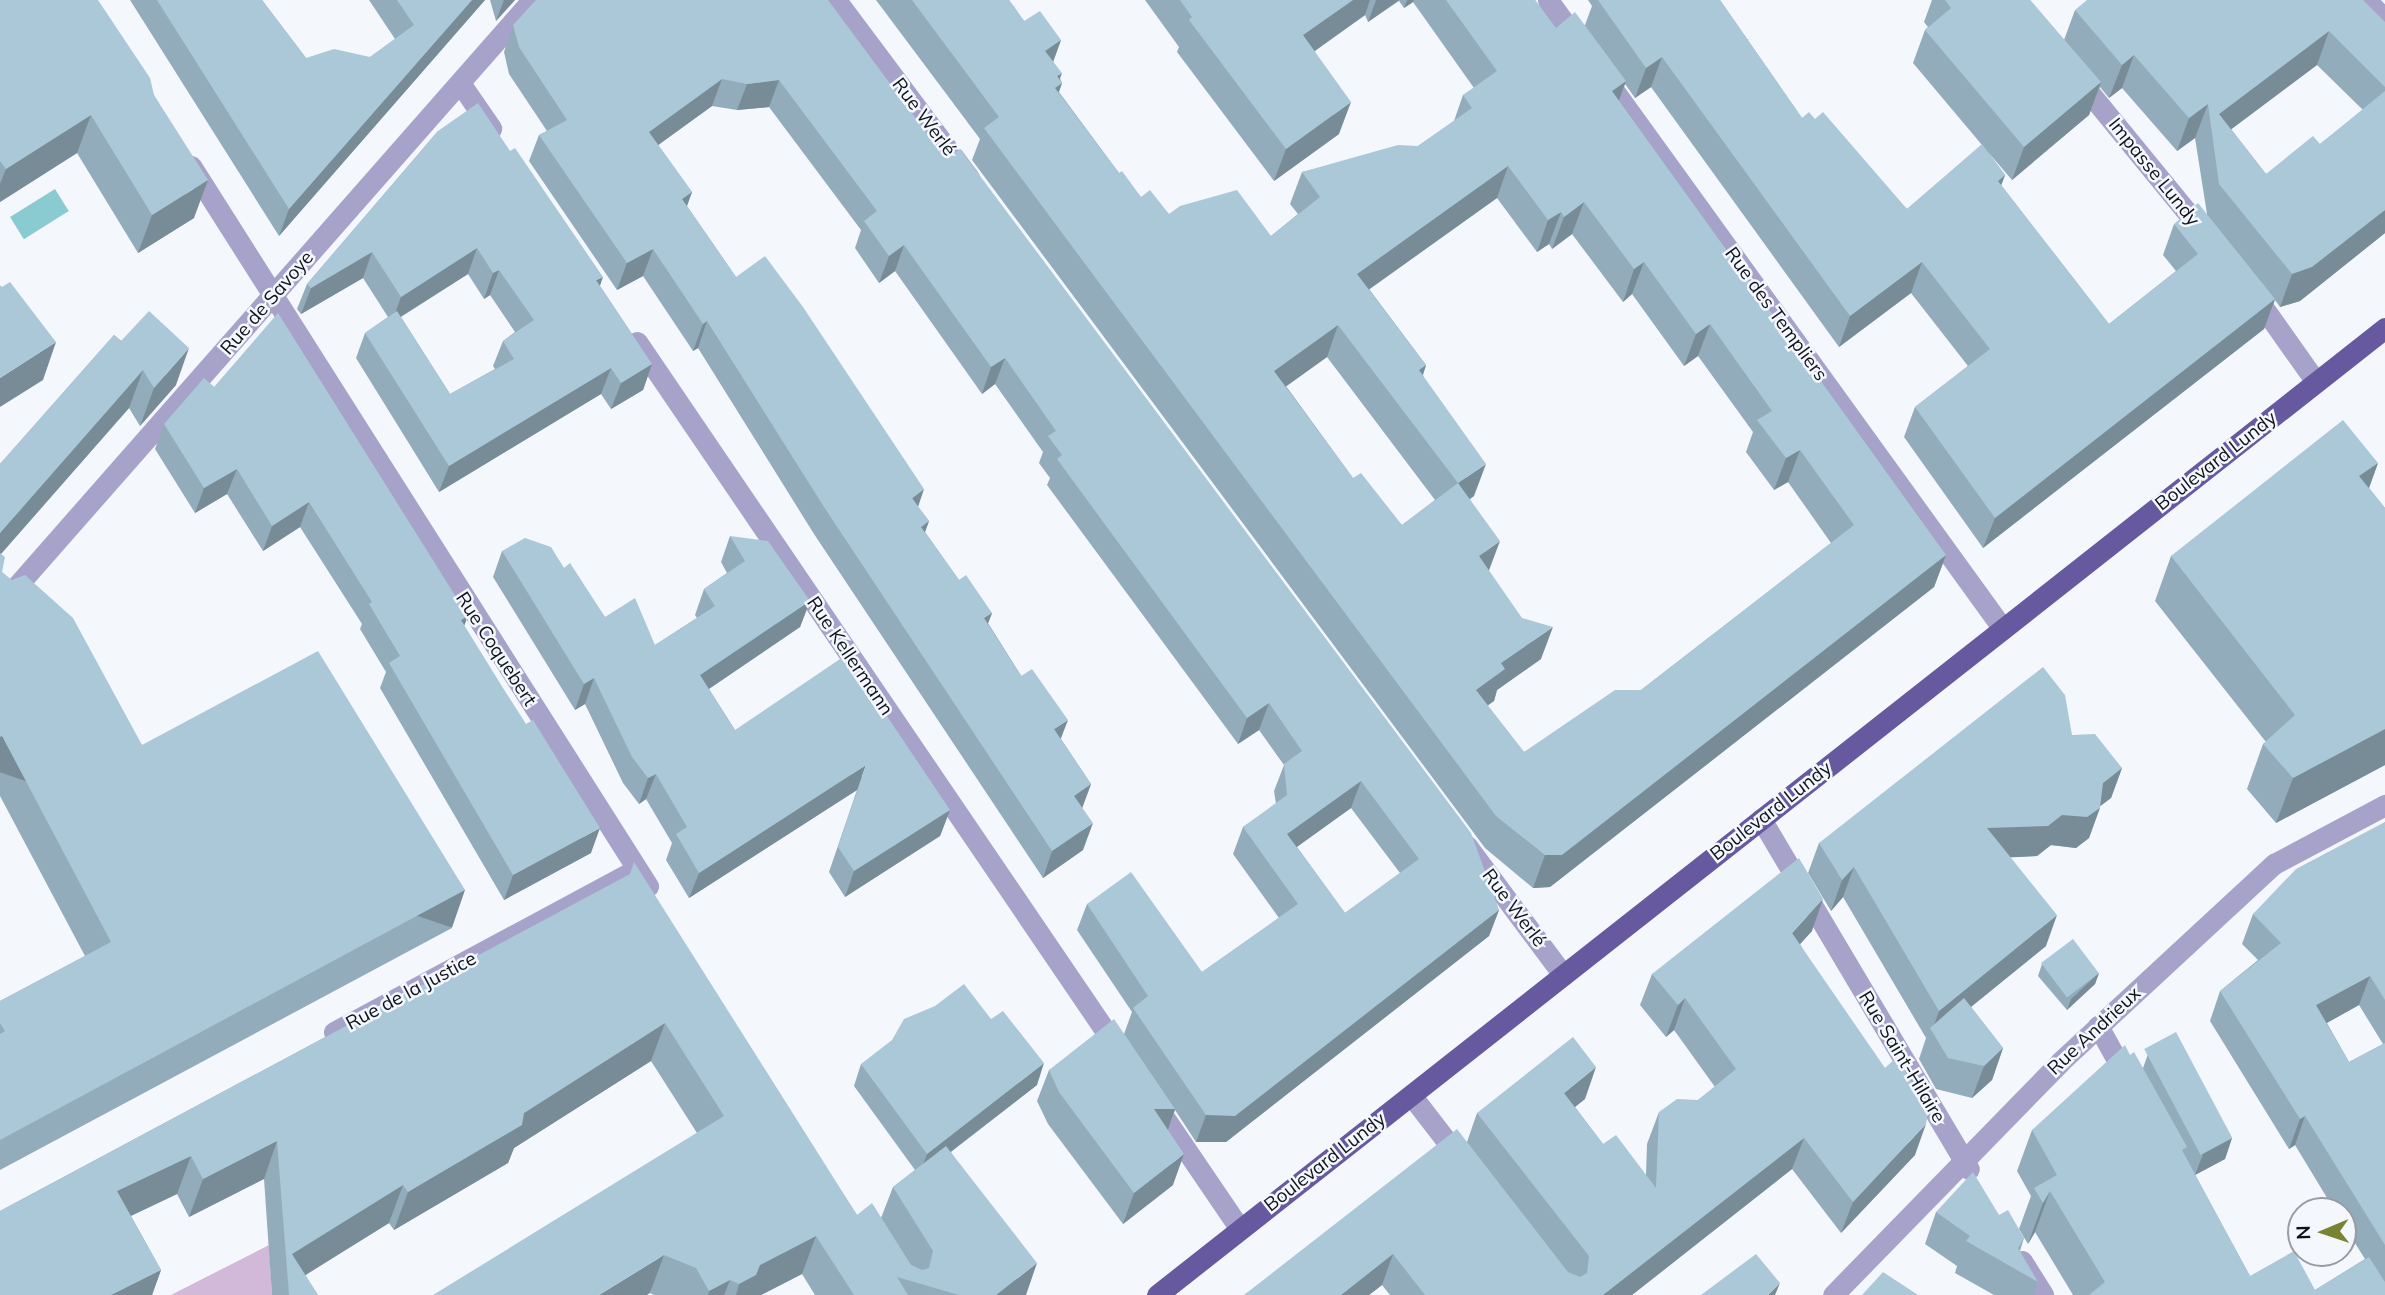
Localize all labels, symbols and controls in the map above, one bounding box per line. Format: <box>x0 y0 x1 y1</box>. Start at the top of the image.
street label: Rue Werlé <box>887 74 961 160</box>
street label: Impasse Lundy <box>2104 113 2204 231</box>
street label: Rue des Templiers <box>1720 243 1832 385</box>
street label: Rue de Savoye <box>216 246 318 360</box>
street label: Boulevard Lundy <box>2151 407 2281 515</box>
street label: Rue Coquebert <box>451 588 541 710</box>
street label: Rue Kellermann <box>802 592 898 720</box>
street label: Boulevard Lundy <box>1706 757 1836 865</box>
street label: Rue Werlé <box>1477 865 1551 951</box>
street label: Rue de la Justice <box>342 947 480 1035</box>
street label: Rue Andrieux <box>2043 982 2145 1080</box>
street label: Rue Saint-Hilaire <box>1854 987 1950 1127</box>
street label: Boulevard Lundy <box>1260 1108 1390 1216</box>
north arrow <box>2287 1197 2357 1267</box>
text: N <box>2291 1225 2315 1240</box>

